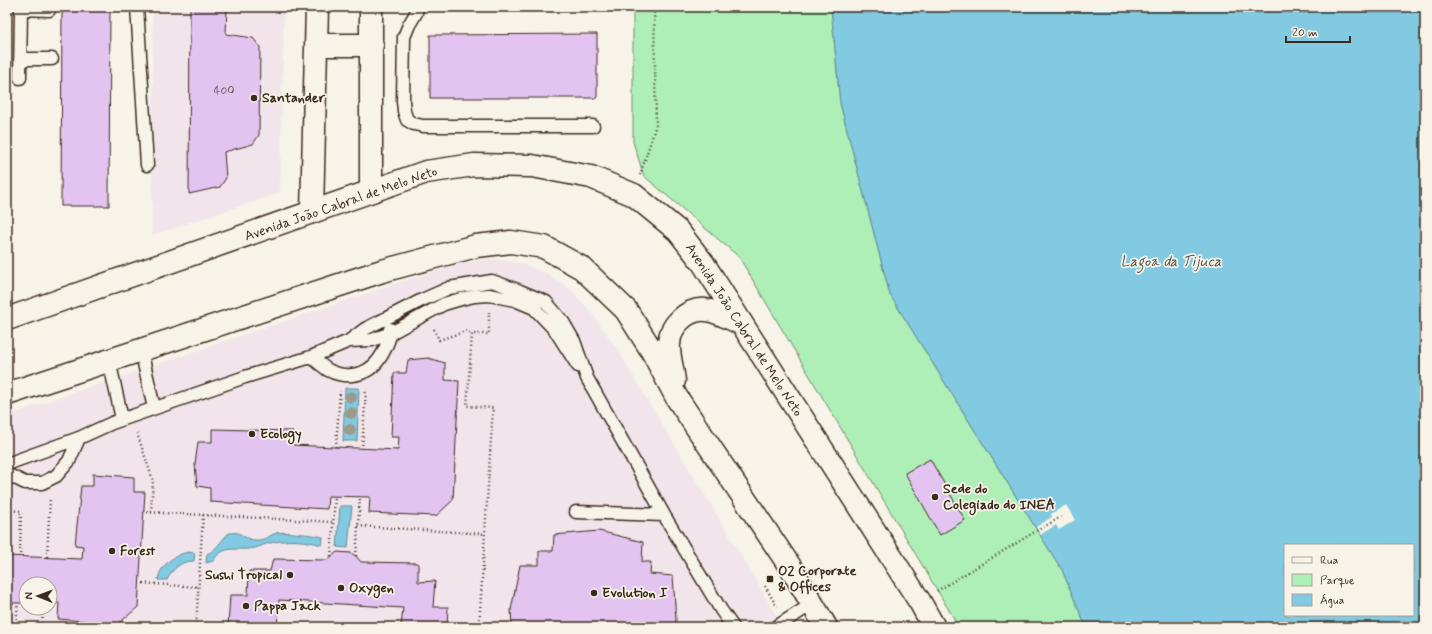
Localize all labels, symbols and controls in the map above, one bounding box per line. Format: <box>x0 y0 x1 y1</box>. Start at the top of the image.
scale bar <box>1286 18 1350 44</box>
text: 20 m <box>1292 25 1318 41</box>
house number: 400 <box>213 83 235 99</box>
place label: Santander <box>262 89 325 107</box>
marker: Santander <box>249 93 259 103</box>
street label: Avenida João Cabral de Melo Neto <box>242 162 440 246</box>
street label: Avenida João Cabral de Melo Neto <box>681 240 807 420</box>
water label: Lagoa da Tijuca <box>1120 252 1222 274</box>
place label: Ecology <box>260 425 302 445</box>
marker: Ecology <box>247 429 257 439</box>
place label: Sede do Colegiado do INEA <box>943 480 1055 516</box>
marker: Sede do Colegiado do INEA <box>930 492 940 502</box>
place label: Forest <box>120 542 156 560</box>
legend <box>1284 544 1414 616</box>
marker: Forest <box>107 546 117 556</box>
text: Rua <box>1320 553 1338 569</box>
place label: O2 Corporate & Offices <box>778 562 857 596</box>
place label: Sushi Tropical <box>205 566 282 584</box>
marker: Sushi Tropical <box>285 570 295 580</box>
text: Parque <box>1320 573 1355 589</box>
marker: O2 Corporate & Offices <box>765 574 775 584</box>
north arrow <box>18 576 58 616</box>
place label: Oxygen <box>349 579 394 599</box>
marker: Oxygen <box>336 583 346 593</box>
place label: Evolution I <box>602 584 669 602</box>
marker: Evolution I <box>589 588 599 598</box>
text: N <box>22 592 36 600</box>
text: Água <box>1320 593 1344 609</box>
place label: Pappa Jack <box>254 597 321 615</box>
marker: Pappa Jack <box>241 601 251 611</box>

